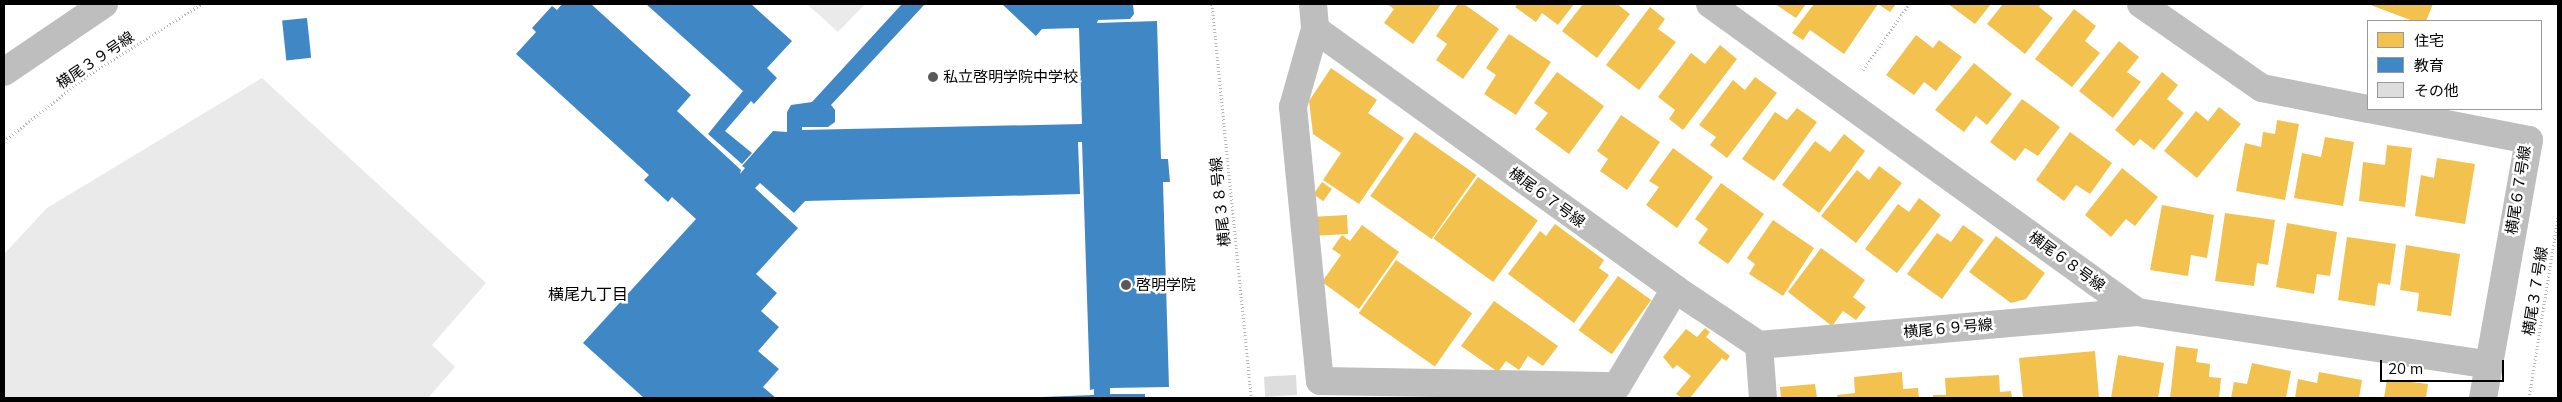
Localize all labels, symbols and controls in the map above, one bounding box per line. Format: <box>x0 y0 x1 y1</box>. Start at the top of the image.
legend <box>2367 20 2542 110</box>
street label: 横尾３９号線 <box>53 27 137 93</box>
text: 住宅 <box>2414 31 2444 50</box>
text: 教育 <box>2414 56 2444 75</box>
place label: 私立啓明学院中学校 <box>943 68 1078 86</box>
marker: 私立啓明学院中学校 <box>927 71 939 83</box>
text: その他 <box>2414 81 2459 100</box>
street label: 横尾６７号線 <box>2502 144 2534 236</box>
street label: 横尾３８号線 <box>1206 156 1234 248</box>
street label: 横尾６７号線 <box>1505 163 1589 231</box>
street label: 横尾６８号線 <box>2025 227 2109 295</box>
street label: 横尾３７号線 <box>2519 245 2551 337</box>
place label: 啓明学院 <box>1136 276 1196 294</box>
marker: 啓明学院 <box>1120 279 1132 291</box>
district label: 横尾九丁目 <box>548 284 628 304</box>
street label: 横尾６９号線 <box>1902 315 1994 341</box>
scale bar <box>2382 350 2506 382</box>
text: 20 m <box>2388 359 2423 378</box>

